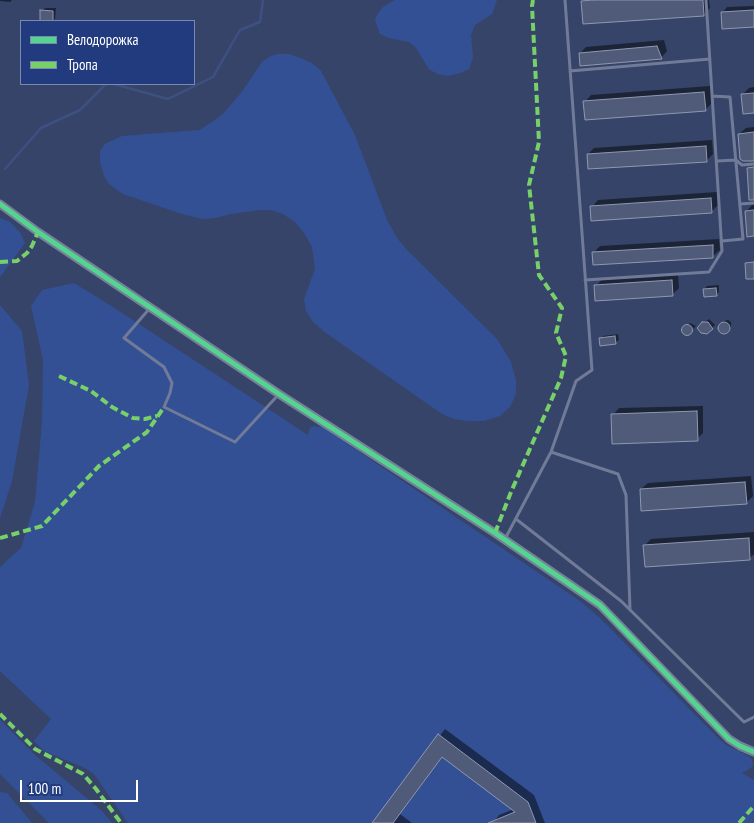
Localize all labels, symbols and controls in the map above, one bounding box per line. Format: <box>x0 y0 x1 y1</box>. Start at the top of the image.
legend <box>20 20 195 85</box>
text: Велодорожка <box>67 30 138 49</box>
text: Тропа <box>67 55 98 74</box>
scale bar <box>22 770 140 802</box>
text: 100 m <box>28 779 61 798</box>

